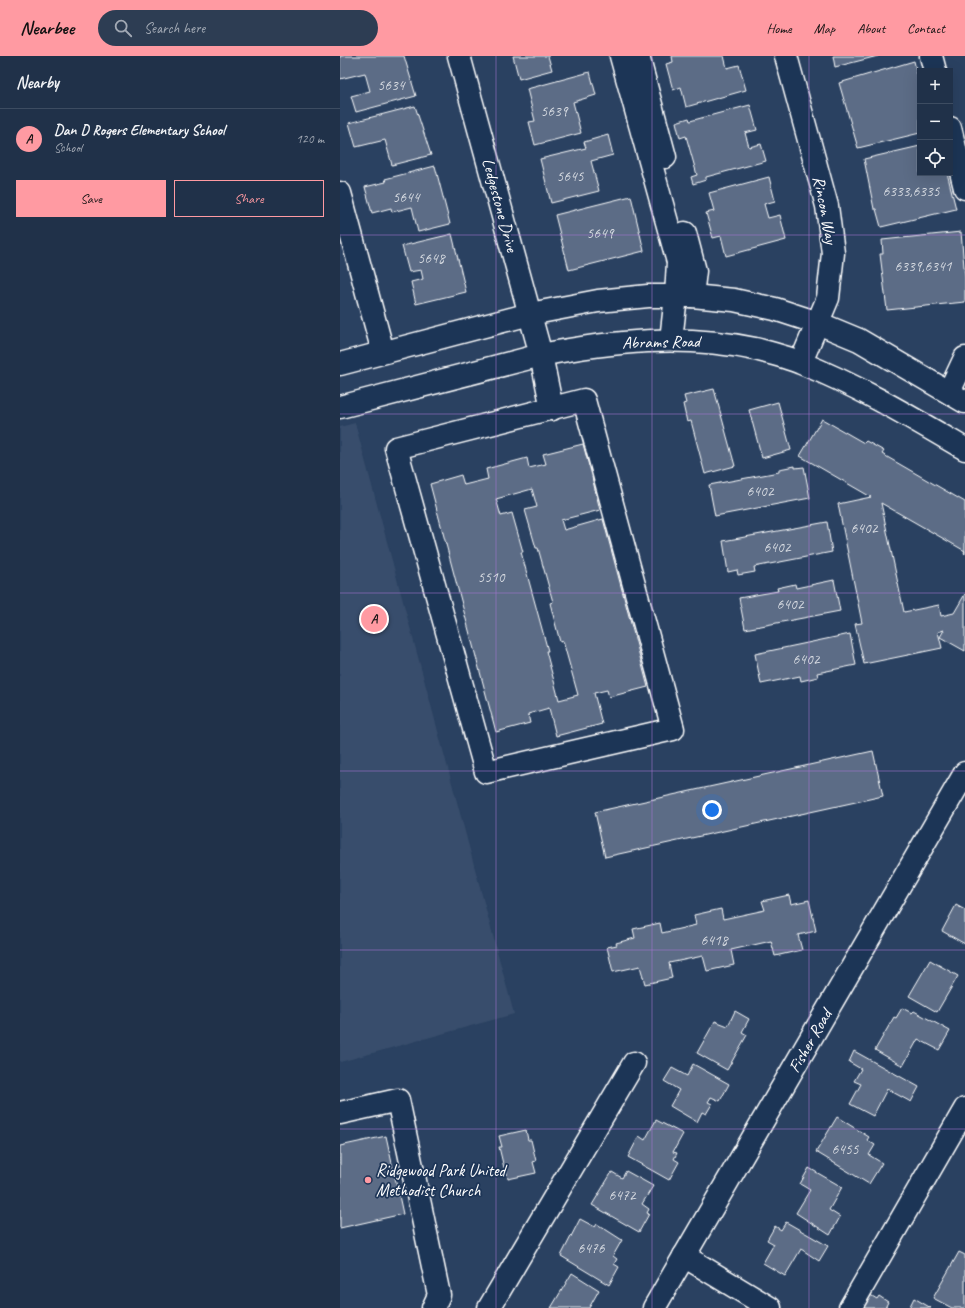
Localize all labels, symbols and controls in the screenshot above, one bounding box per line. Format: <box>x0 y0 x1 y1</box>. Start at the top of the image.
search box <box>98 10 378 46</box>
text: Nearbee <box>20 16 74 40</box>
icon: search <box>112 17 134 39</box>
text: Search here <box>144 19 205 38</box>
text: Home <box>766 20 792 37</box>
text: Map <box>814 20 835 37</box>
text: About <box>857 20 885 37</box>
text: Contact <box>907 20 945 37</box>
map controls <box>917 68 953 176</box>
button: + <box>917 68 953 104</box>
text: Nearby <box>16 72 59 93</box>
house number: 5634 <box>377 76 406 95</box>
house number: 5639 <box>540 102 569 121</box>
button: − <box>917 104 953 140</box>
text: Dan D Rogers Elementary School <box>54 121 225 140</box>
text: A <box>26 131 32 147</box>
text: 120 m <box>296 131 324 147</box>
text: School <box>54 140 82 156</box>
button: locate <box>917 140 953 176</box>
street label: Ledgestone Drive <box>477 156 523 256</box>
house number: 5645 <box>556 167 585 186</box>
street label: Rincon Way <box>808 174 842 247</box>
button: Save <box>16 180 166 217</box>
button: Share <box>174 180 324 217</box>
house number: 6333,6335 <box>883 182 941 201</box>
house number: 5644 <box>392 188 421 207</box>
house number: 5649 <box>586 224 615 243</box>
house number: 5648 <box>417 249 446 268</box>
house number: 6339,6341 <box>895 257 953 276</box>
street label: Abrams Road <box>622 331 703 353</box>
house number: 6402 <box>746 482 775 501</box>
house number: 6402 <box>850 519 879 538</box>
house number: 6402 <box>763 538 792 557</box>
house number: 5510 <box>477 568 506 587</box>
house number: 6402 <box>776 595 805 614</box>
pin: A <box>361 604 387 634</box>
house number: 6402 <box>792 650 821 669</box>
your location <box>702 800 722 820</box>
house number: 6418 <box>700 931 729 950</box>
street label: Fisher Road <box>784 1004 838 1076</box>
house number: 6455 <box>831 1140 860 1159</box>
place label: Ridgewood Park United Methodist Church <box>376 1160 508 1201</box>
marker: Ridgewood Park United Methodist Church <box>363 1175 373 1185</box>
house number: 6472 <box>608 1186 637 1205</box>
house number: 6476 <box>577 1239 606 1258</box>

